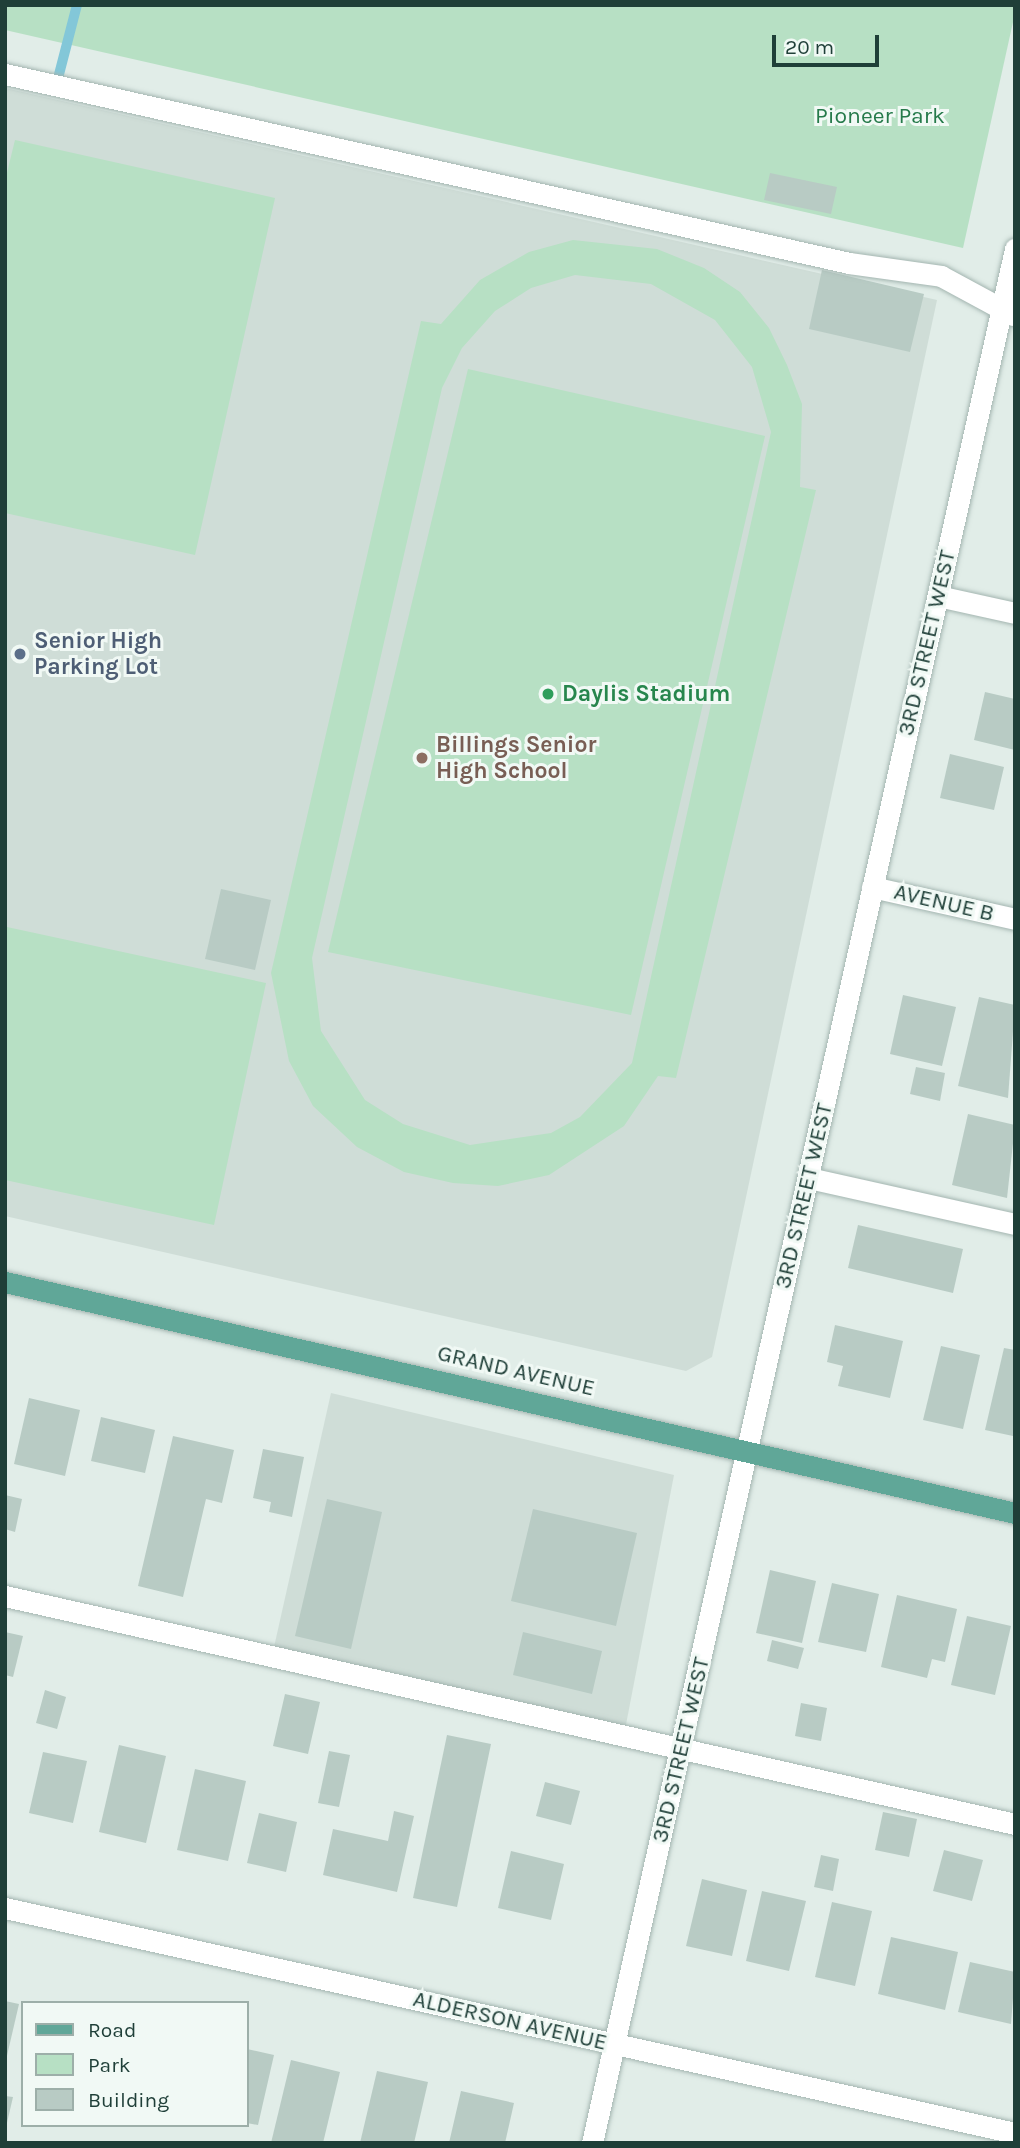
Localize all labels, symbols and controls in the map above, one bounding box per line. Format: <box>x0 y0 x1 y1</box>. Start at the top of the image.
scale bar <box>775 21 882 65</box>
text: 20 m <box>785 35 834 59</box>
park label: Pioneer Park <box>815 102 945 130</box>
street label: 3RD STREET WEST <box>892 548 962 738</box>
place label: Senior High Parking Lot <box>34 627 162 681</box>
marker: Senior High Parking Lot <box>12 646 28 662</box>
place label: Daylis Stadium <box>562 680 730 708</box>
marker: Daylis Stadium <box>540 686 556 702</box>
place label: Billings Senior High School <box>436 731 596 785</box>
marker: Billings Senior High School <box>414 750 430 766</box>
street label: AVENUE B <box>891 878 997 928</box>
street label: 3RD STREET WEST <box>769 1101 839 1291</box>
street label: GRAND AVENUE <box>435 1339 597 1403</box>
street label: 3RD STREET WEST <box>646 1655 716 1845</box>
street label: ALDERSON AVENUE <box>410 1985 610 2057</box>
legend <box>21 2001 248 2127</box>
text: Road <box>88 2018 136 2042</box>
text: Park <box>88 2053 131 2077</box>
text: Building <box>88 2088 169 2112</box>

